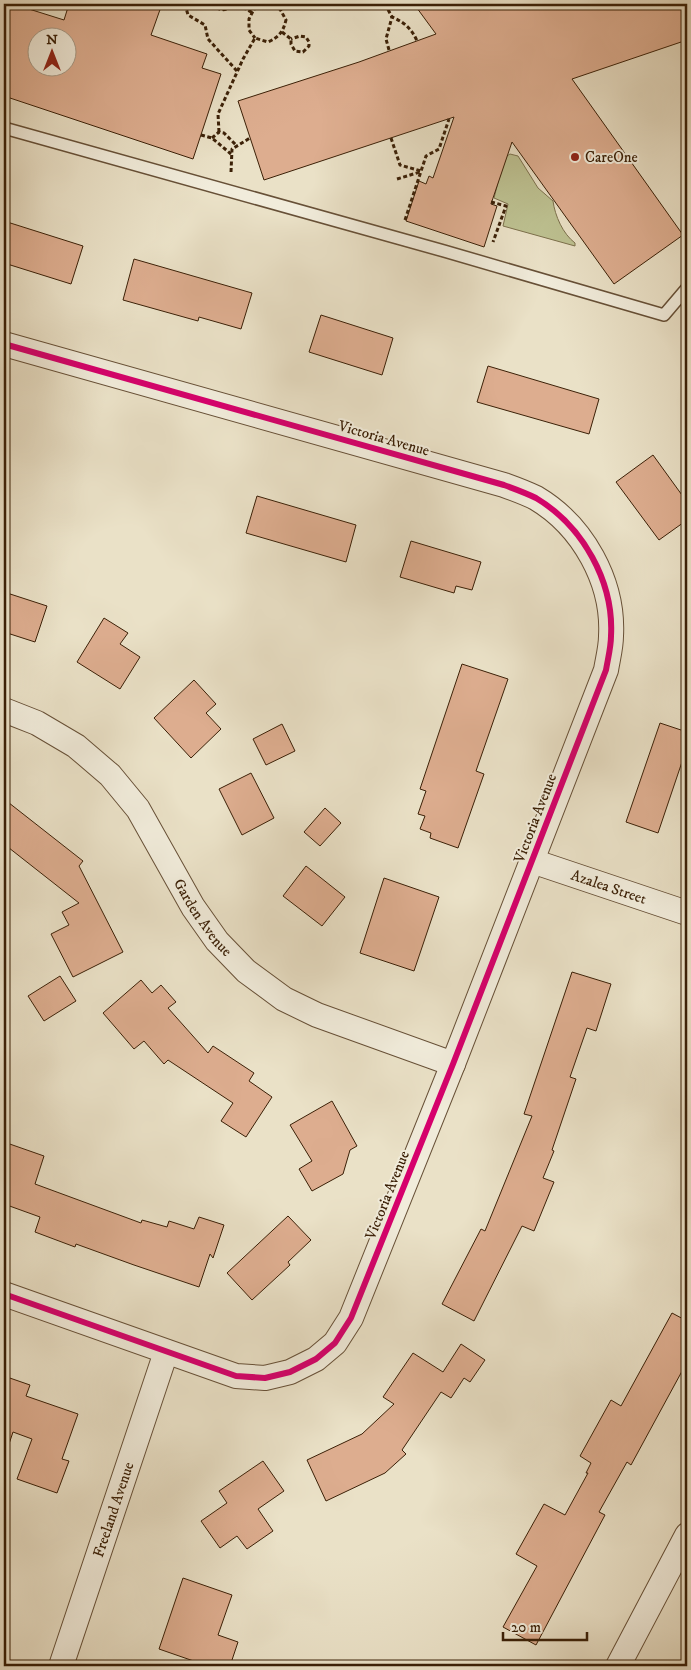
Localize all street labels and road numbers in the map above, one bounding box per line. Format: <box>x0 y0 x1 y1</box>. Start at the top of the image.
street label: Victoria Avenue <box>335 416 432 461</box>
street label: Victoria Avenue <box>509 771 561 866</box>
street label: Azalea Street <box>569 866 649 909</box>
street label: Garden Avenue <box>169 875 236 961</box>
street label: Victoria Avenue <box>361 1148 414 1243</box>
street label: Freeland Avenue <box>89 1460 139 1560</box>

